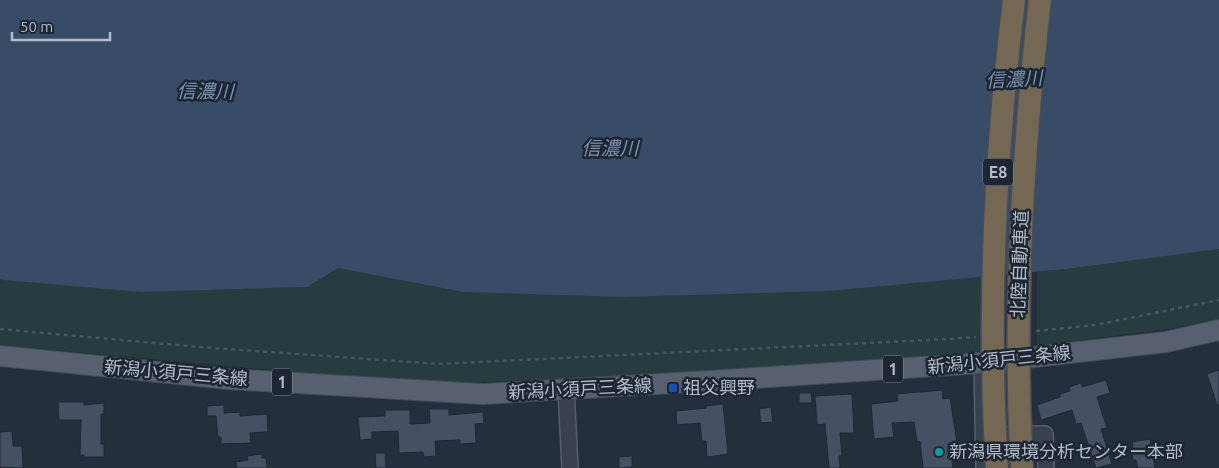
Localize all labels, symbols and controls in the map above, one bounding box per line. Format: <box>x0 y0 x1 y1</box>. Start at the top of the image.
scale bar <box>12 10 110 42</box>
text: 50 m <box>20 18 53 35</box>
water label: 信濃川 <box>985 66 1045 91</box>
water label: 信濃川 <box>176 80 236 103</box>
water label: 信濃川 <box>581 137 640 159</box>
road number: E8 <box>983 158 1013 186</box>
street label: 北陸自動車道 <box>1007 210 1031 318</box>
street label: 新潟小須戸三条線 <box>926 342 1072 376</box>
street label: 新潟小須戸三条線 <box>103 356 249 388</box>
road number: 1 <box>883 356 903 382</box>
road number: 1 <box>272 368 292 396</box>
street label: 新潟小須戸三条線 <box>508 374 652 402</box>
place label: 祖父興野 <box>683 377 755 397</box>
marker: 祖父興野 <box>667 382 679 394</box>
place label: 新潟県環境分析センター本部 <box>949 441 1183 461</box>
marker: 新潟県環境分析センター本部 <box>933 446 945 458</box>

